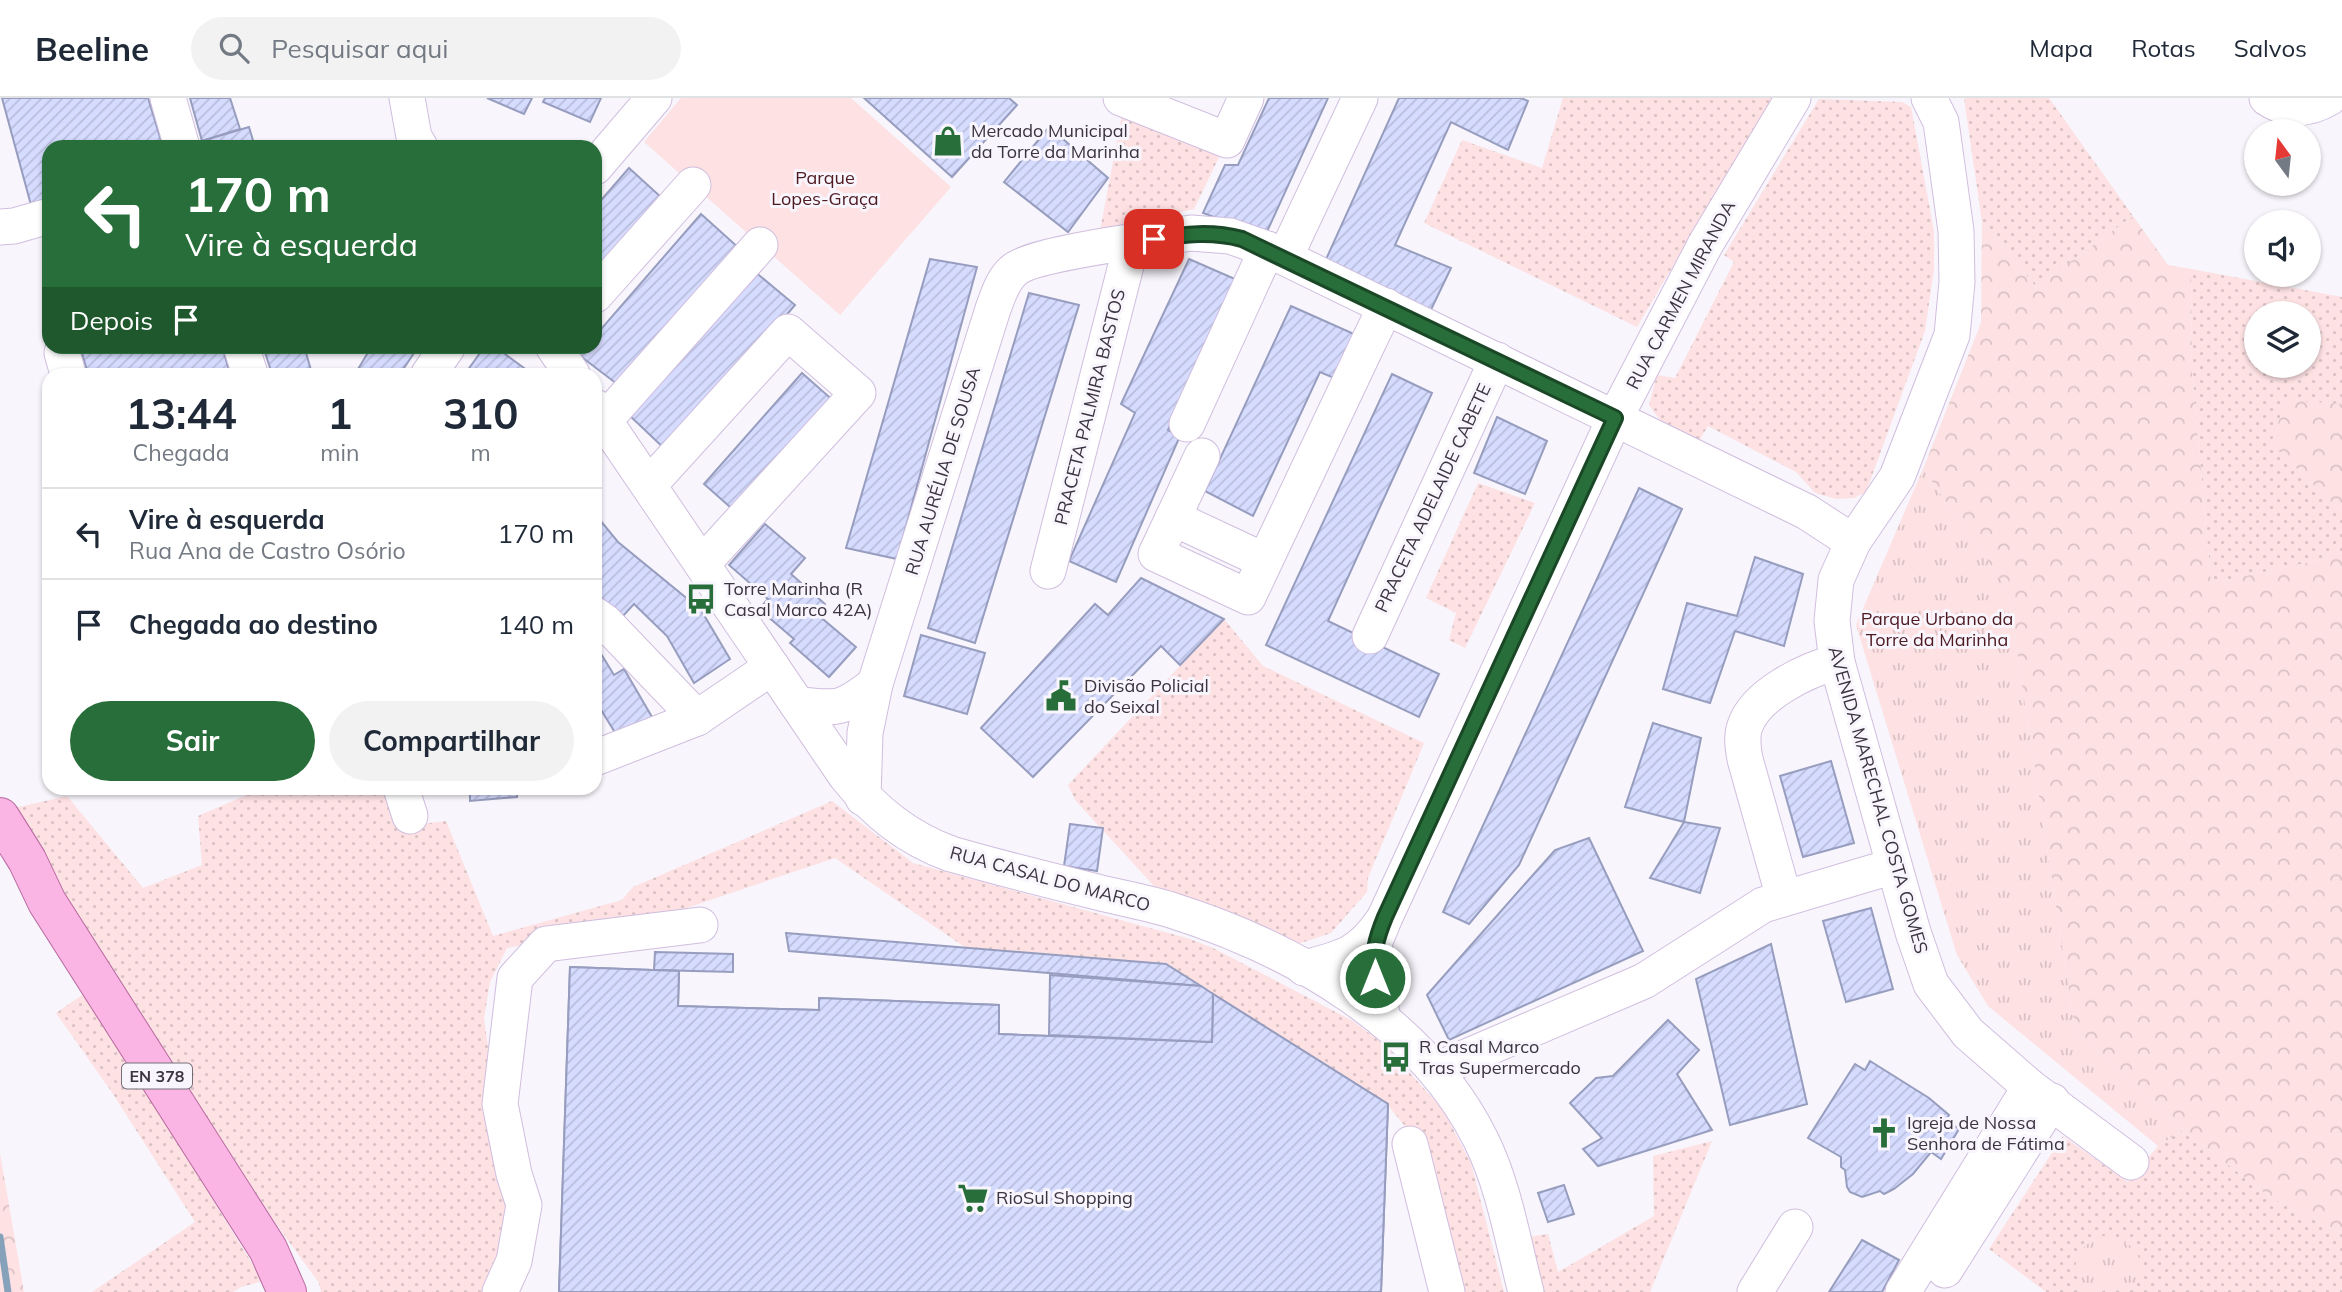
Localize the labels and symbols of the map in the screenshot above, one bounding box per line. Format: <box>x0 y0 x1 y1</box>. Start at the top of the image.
place label: Mercado Municipal da Torre da Marinha <box>971 119 1140 163</box>
north arrow <box>2244 119 2320 196</box>
shop icon: Mercado Municipal da Torre da Marinha <box>931 124 965 158</box>
park label: Parque Lopes-Graça <box>771 166 879 210</box>
street label: RUA CARMEN MIRANDA <box>1621 196 1740 393</box>
pin <box>1124 209 1184 269</box>
street label: PRACETA PALMIRA BASTOS <box>1049 287 1130 527</box>
street label: RUA AURÉLIA DE SOUSA <box>900 364 985 578</box>
street label: PRACETA ADELAIDE CABETE <box>1369 380 1496 616</box>
place label: Torre Marinha (R Casal Marco 42A) <box>724 577 872 621</box>
bus stop icon: Torre Marinha (R Casal Marco 42A) <box>684 582 718 616</box>
park label: Parque Urbano da Torre da Marinha <box>1861 607 2013 651</box>
street label: AVENIDA MARECHAL COSTA GOMES <box>1824 644 1933 956</box>
place label: Divisão Policial do Seixal <box>1084 674 1209 718</box>
public building icon: Divisão Policial do Seixal <box>1044 679 1078 713</box>
street label: RUA CASAL DO MARCO <box>947 841 1153 916</box>
position arrow <box>1338 941 1412 1015</box>
place label: R Casal Marco Tras Supermercado <box>1419 1035 1581 1079</box>
bus stop icon: R Casal Marco Tras Supermercado <box>1379 1040 1413 1074</box>
road number: EN 378 <box>122 1064 192 1088</box>
place label: Igreja de Nossa Senhora de Fátima <box>1907 1111 2065 1155</box>
church icon: Igreja de Nossa Senhora de Fátima <box>1867 1116 1901 1150</box>
supermarket icon: RioSul Shopping <box>956 1181 990 1215</box>
place label: RioSul Shopping <box>996 1186 1133 1209</box>

